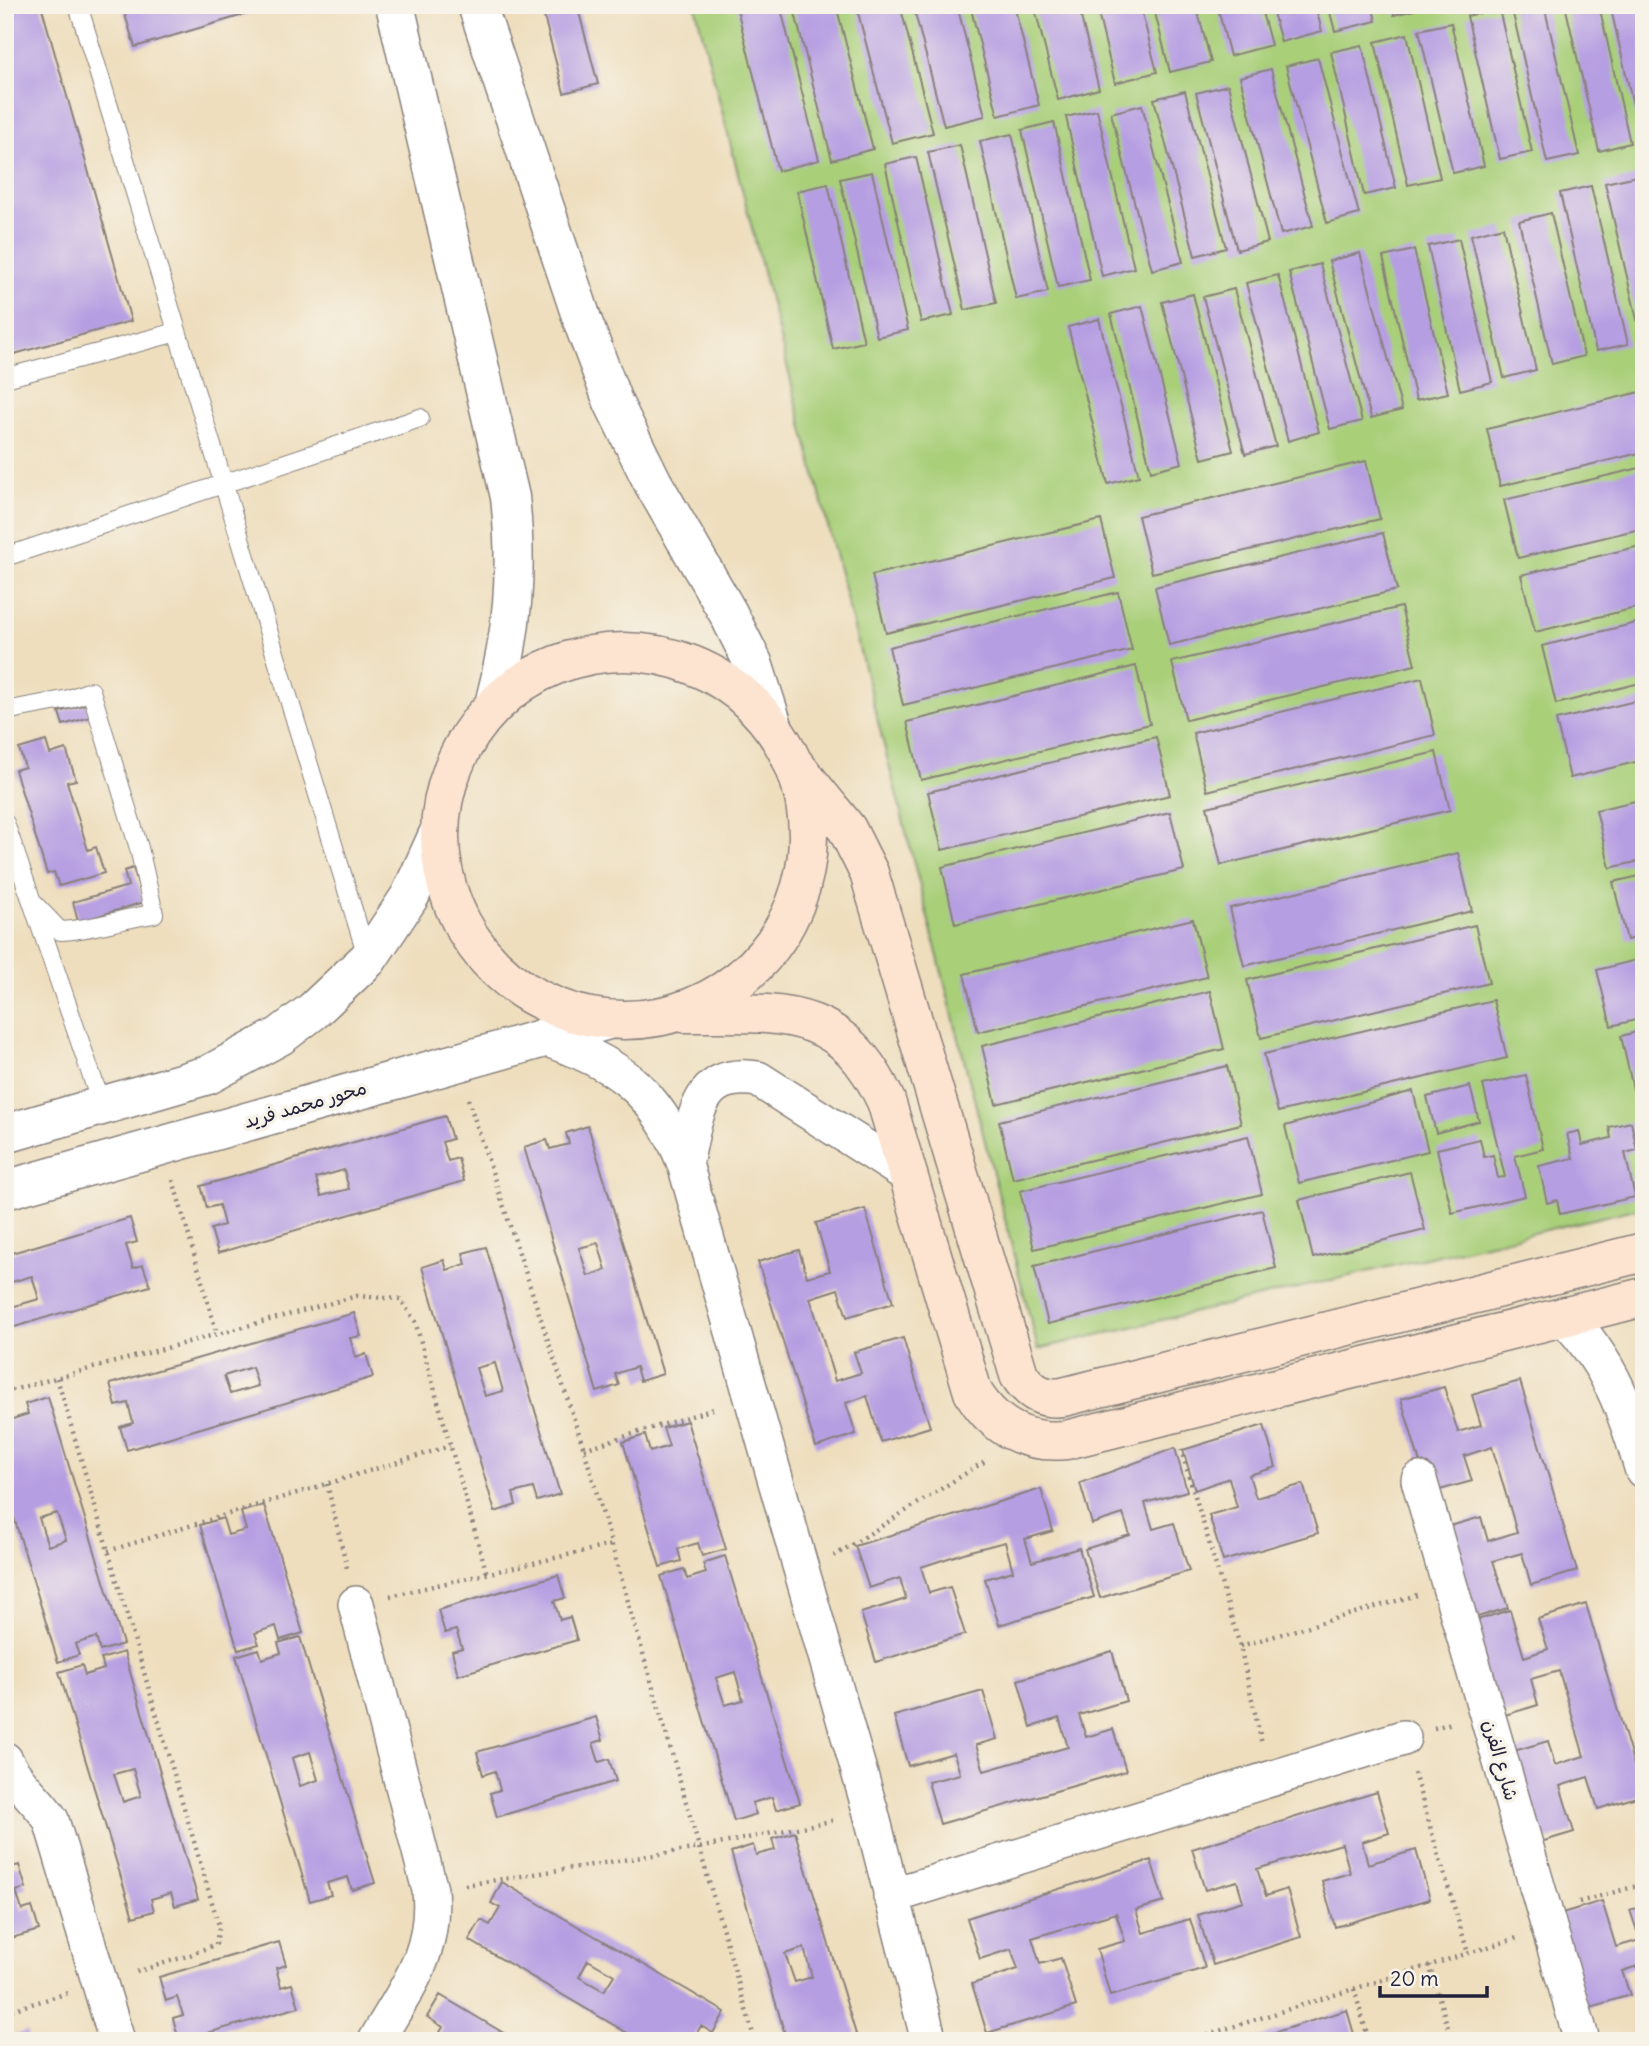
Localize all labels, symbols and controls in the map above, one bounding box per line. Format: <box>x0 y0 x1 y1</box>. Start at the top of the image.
street label: محور محمد فريد <box>241 1075 369 1133</box>
street label: شارع الفرن <box>1476 1717 1524 1804</box>
scale bar <box>1380 1955 1486 1999</box>
text: 20 m <box>1390 1965 1439 1992</box>

